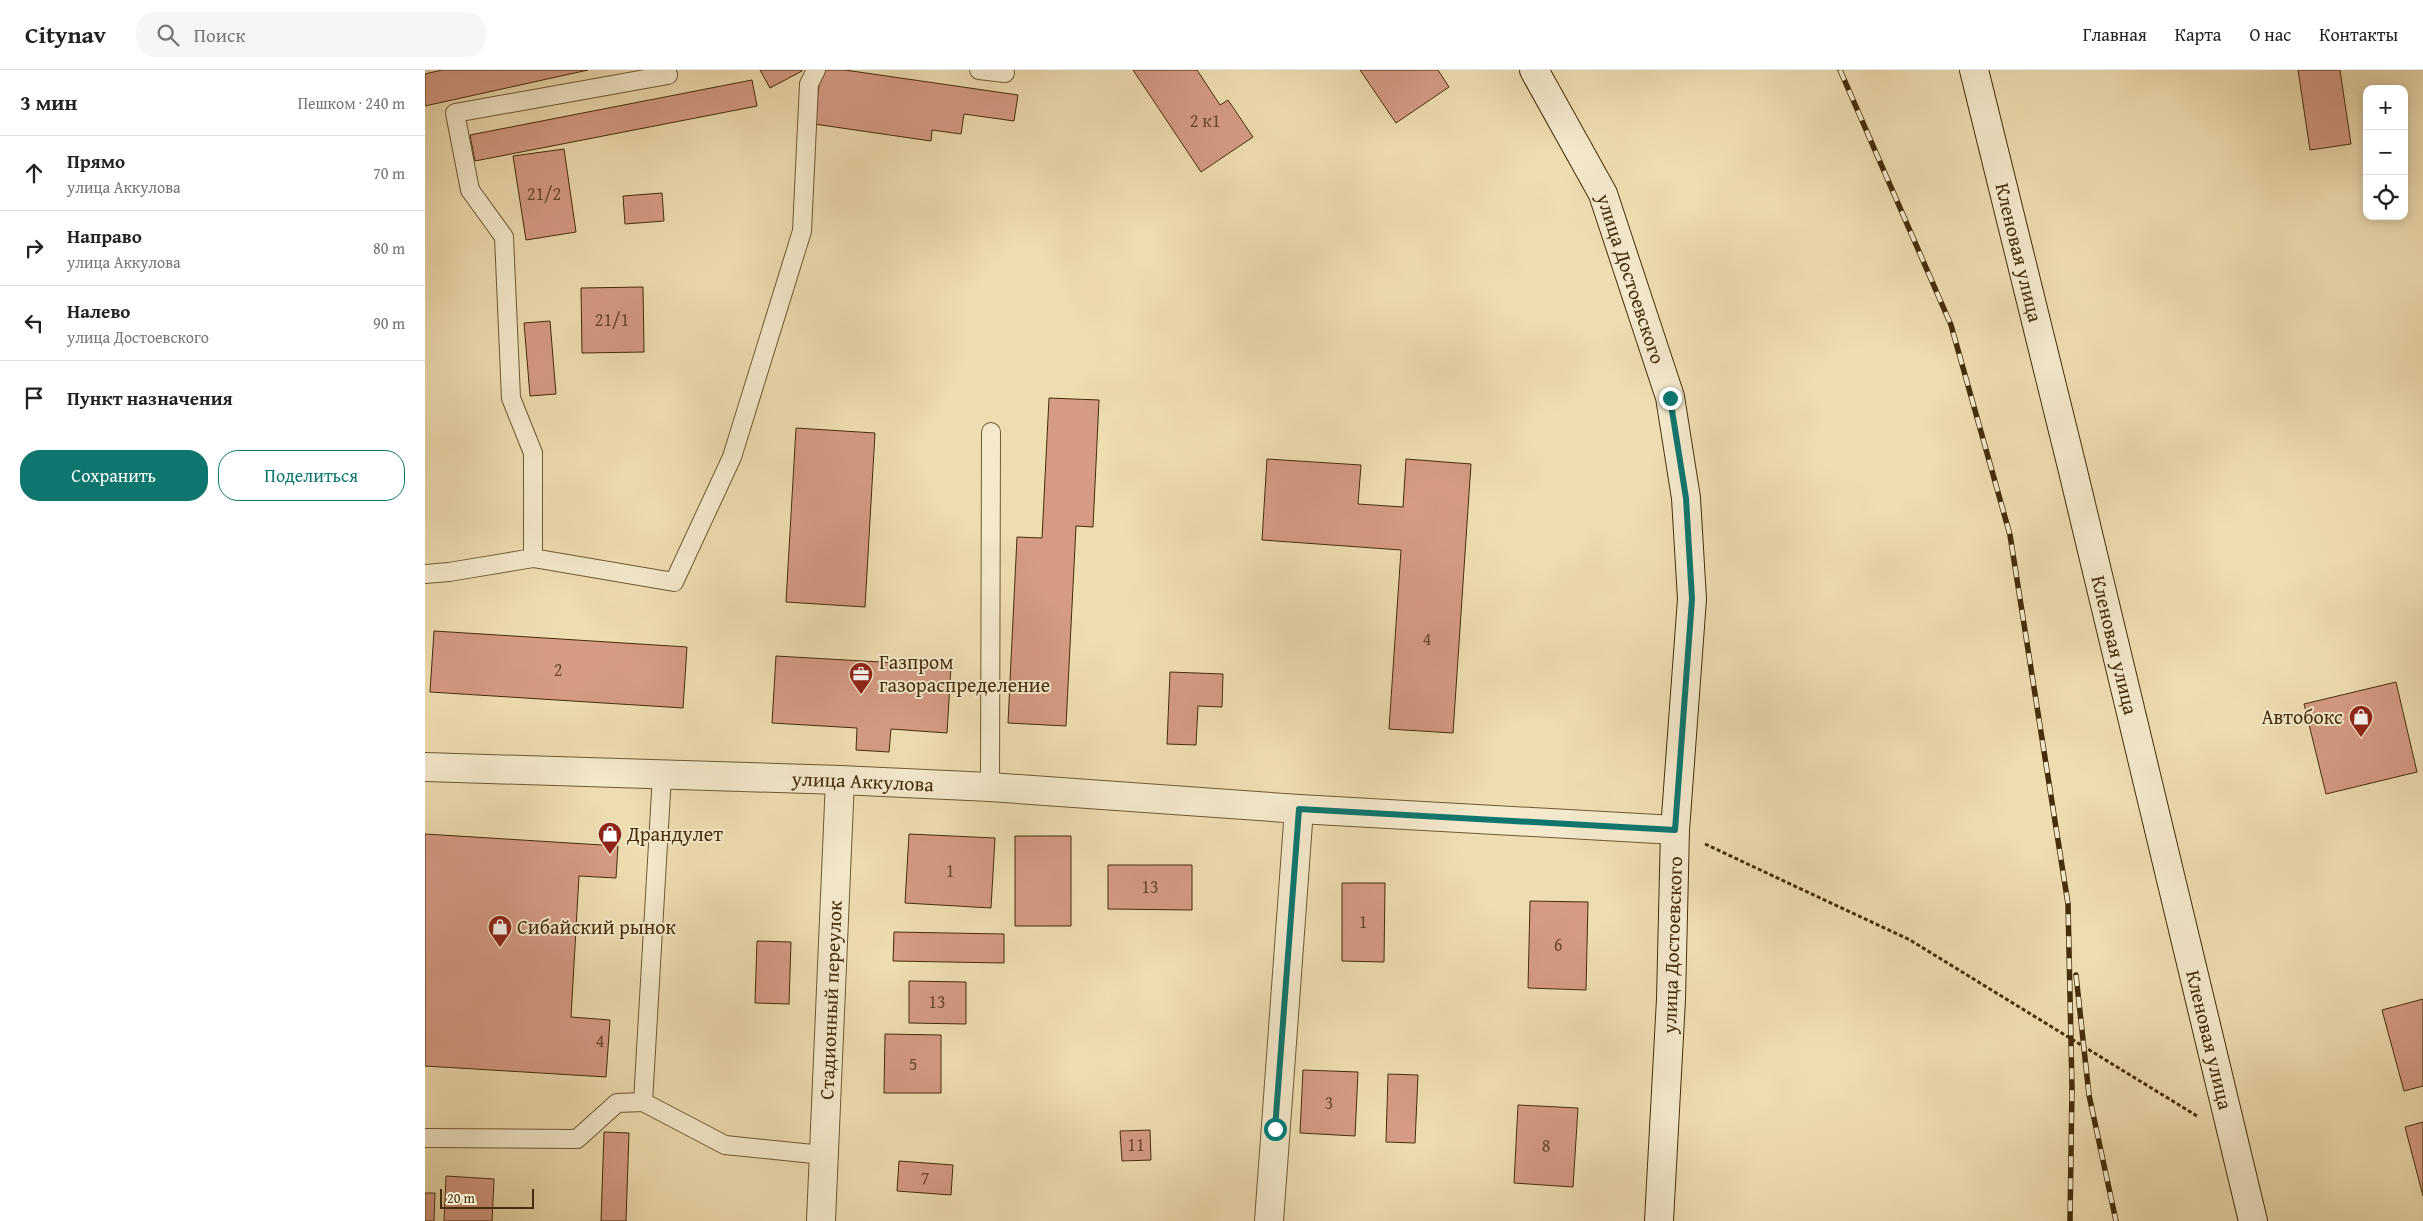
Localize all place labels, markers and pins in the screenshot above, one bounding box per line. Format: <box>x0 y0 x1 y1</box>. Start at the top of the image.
place label: Газпром газораспределение <box>879 647 1050 699</box>
office icon: Газпром газораспределение <box>848 661 874 695</box>
place label: Автобокс <box>2261 702 2343 731</box>
shop icon: Автобокс <box>2348 704 2374 738</box>
place label: Драндулет <box>626 819 723 848</box>
shop icon: Драндулет <box>597 821 623 855</box>
place label: Сибайский рынок <box>517 912 677 941</box>
shop icon: Сибайский рынок <box>487 914 513 948</box>

